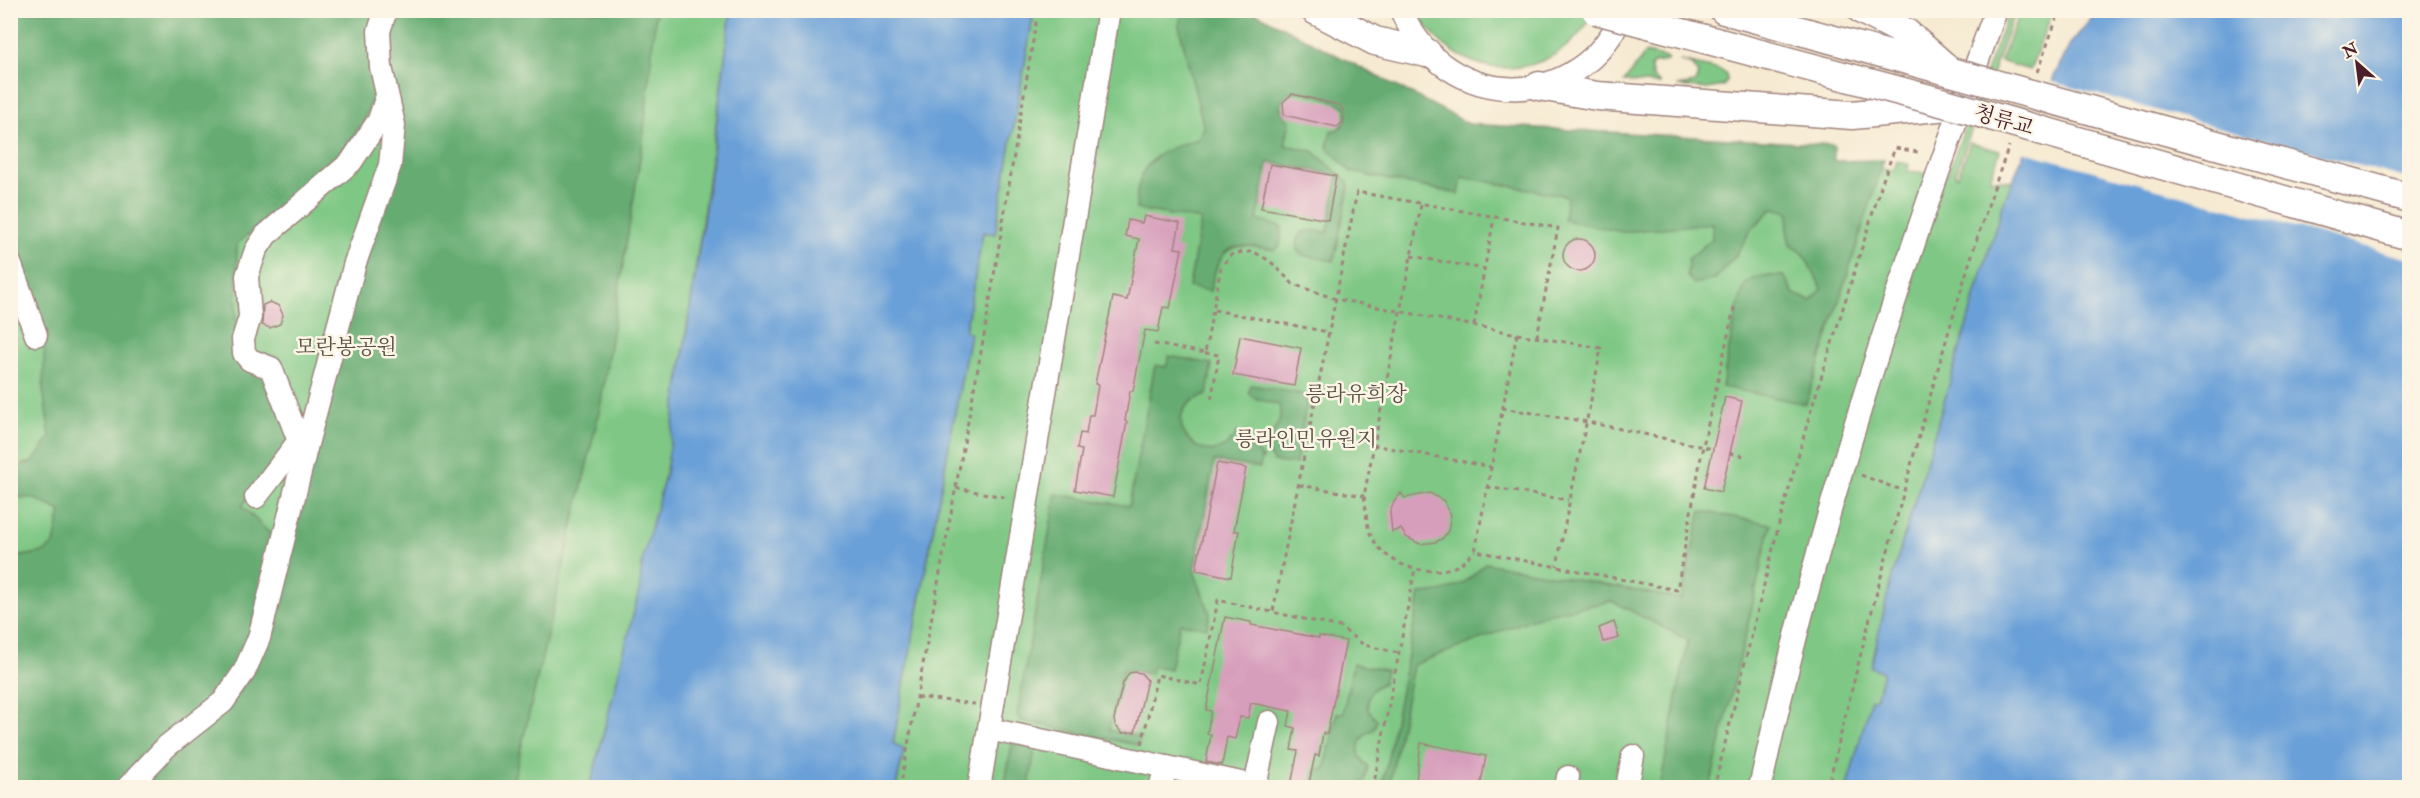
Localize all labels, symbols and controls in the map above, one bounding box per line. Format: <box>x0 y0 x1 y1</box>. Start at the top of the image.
north arrow <box>2327 33 2387 93</box>
text: N <box>2339 38 2362 63</box>
street label: 청류교 <box>1971 99 2037 142</box>
park label: 모란봉공원 <box>295 334 397 361</box>
park label: 릉라유희장 <box>1305 381 1407 408</box>
park label: 릉라인민유원지 <box>1235 426 1377 453</box>

